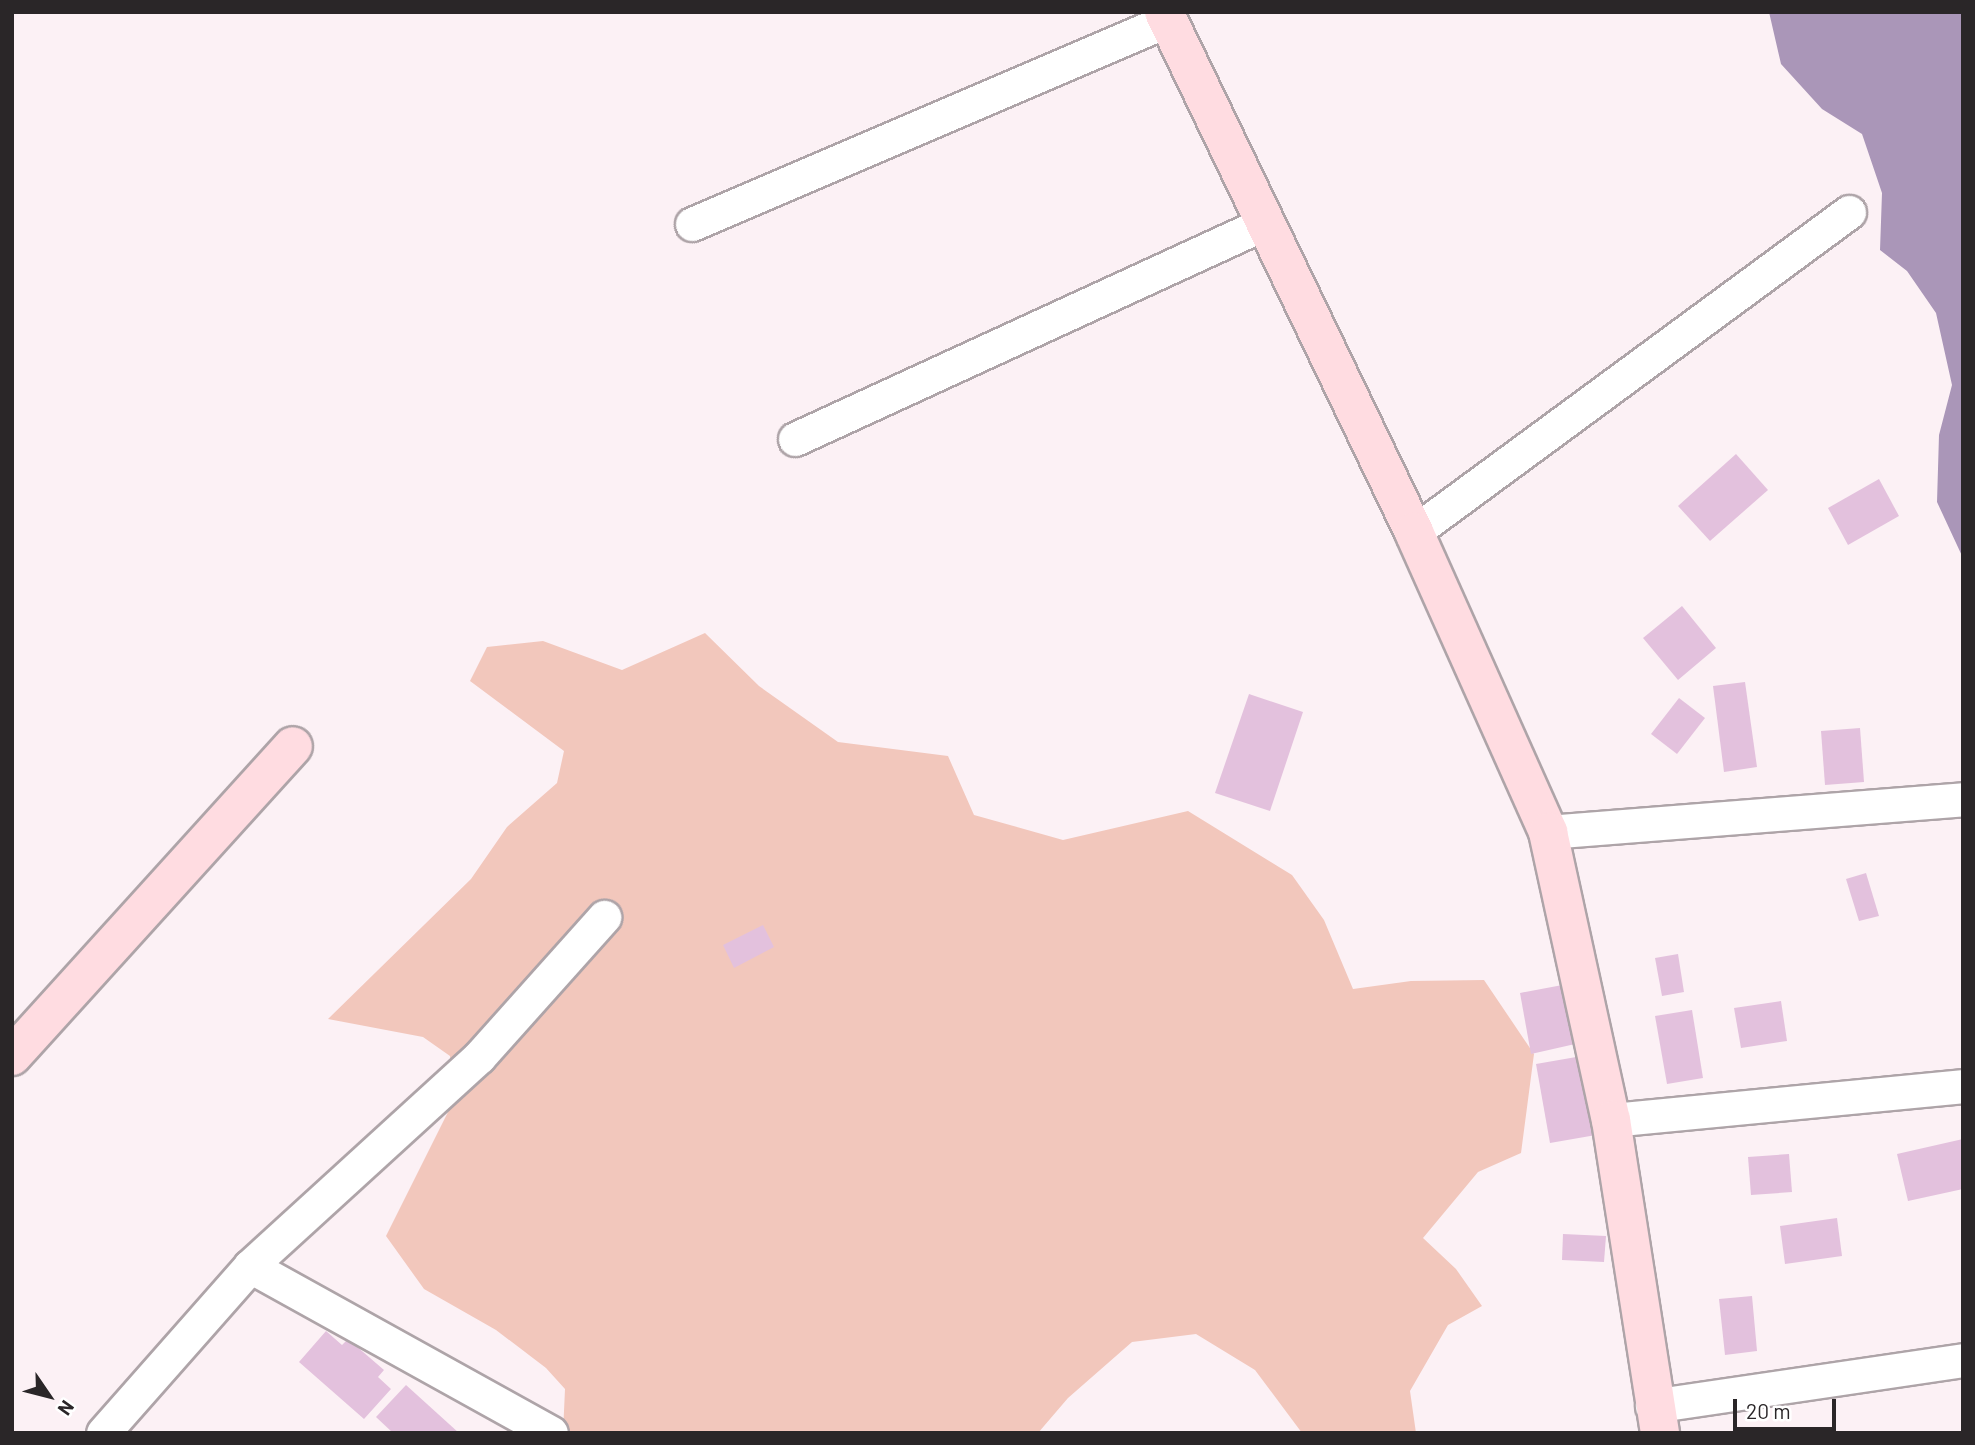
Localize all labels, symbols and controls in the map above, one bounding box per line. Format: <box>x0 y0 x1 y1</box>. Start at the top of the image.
north arrow <box>14 1361 84 1431</box>
scale bar <box>1737 1386 1840 1430</box>
text: N <box>54 1397 80 1420</box>
text: 20 m <box>1746 1398 1791 1423</box>

